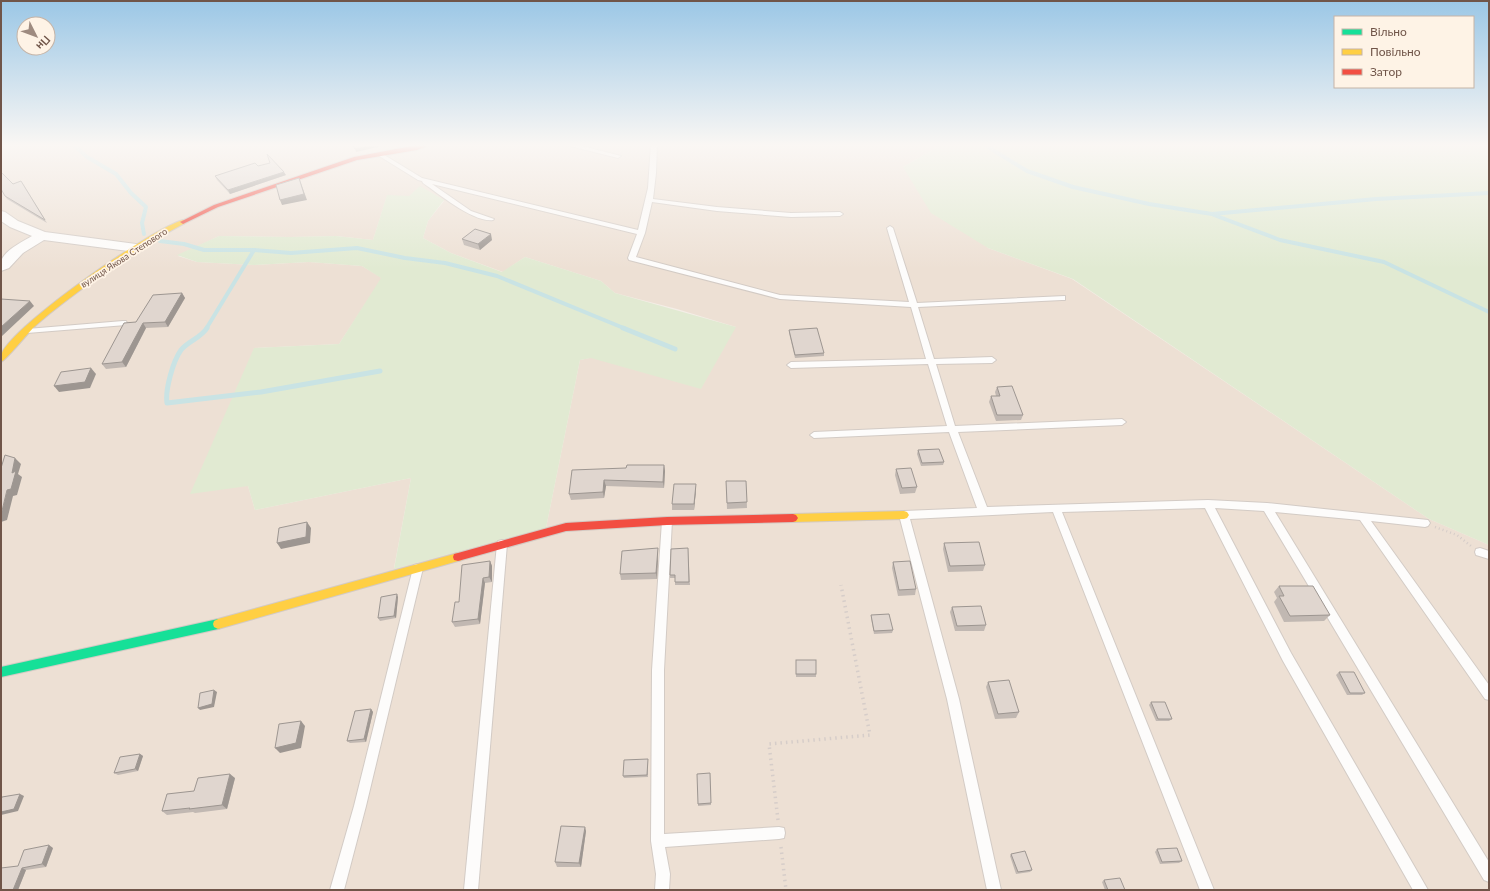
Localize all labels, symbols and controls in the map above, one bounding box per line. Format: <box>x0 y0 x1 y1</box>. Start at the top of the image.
north arrow <box>16 16 56 56</box>
legend <box>1334 16 1474 88</box>
text: Вільно <box>1370 24 1407 39</box>
text: Пн <box>34 33 53 53</box>
text: Повільно <box>1370 44 1421 59</box>
text: Затор <box>1370 64 1402 79</box>
street label: вулиця Якова Степового <box>78 225 169 290</box>

